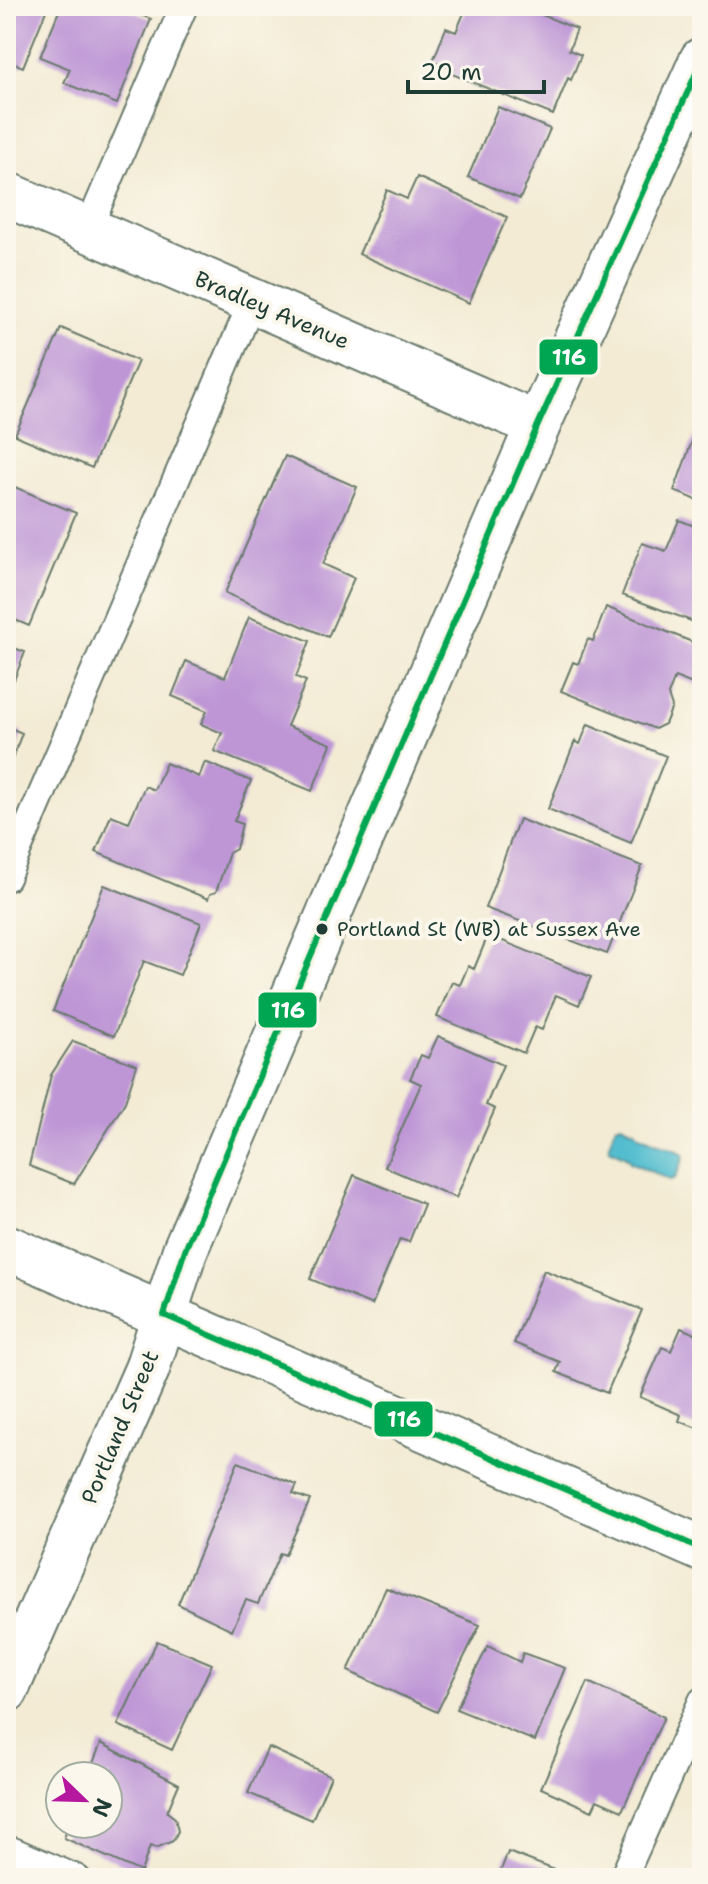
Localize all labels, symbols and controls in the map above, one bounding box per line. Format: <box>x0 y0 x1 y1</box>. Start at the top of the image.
scale bar <box>408 44 544 94</box>
text: 20 m <box>420 56 482 88</box>
street label: Bradley Avenue <box>190 264 354 356</box>
line badge: 116 <box>538 338 599 376</box>
text: 116 <box>552 343 586 372</box>
place label: Portland St (WB) at Sussex Ave <box>337 916 641 942</box>
marker: Portland St (WB) at Sussex Ave <box>314 921 330 937</box>
line badge: 116 <box>257 991 318 1029</box>
text: 116 <box>271 996 305 1025</box>
street label: Portland Street <box>75 1346 165 1508</box>
line badge: 116 <box>373 1400 434 1438</box>
text: 116 <box>387 1405 421 1434</box>
north arrow <box>44 1760 124 1840</box>
text: N <box>85 1794 119 1821</box>

